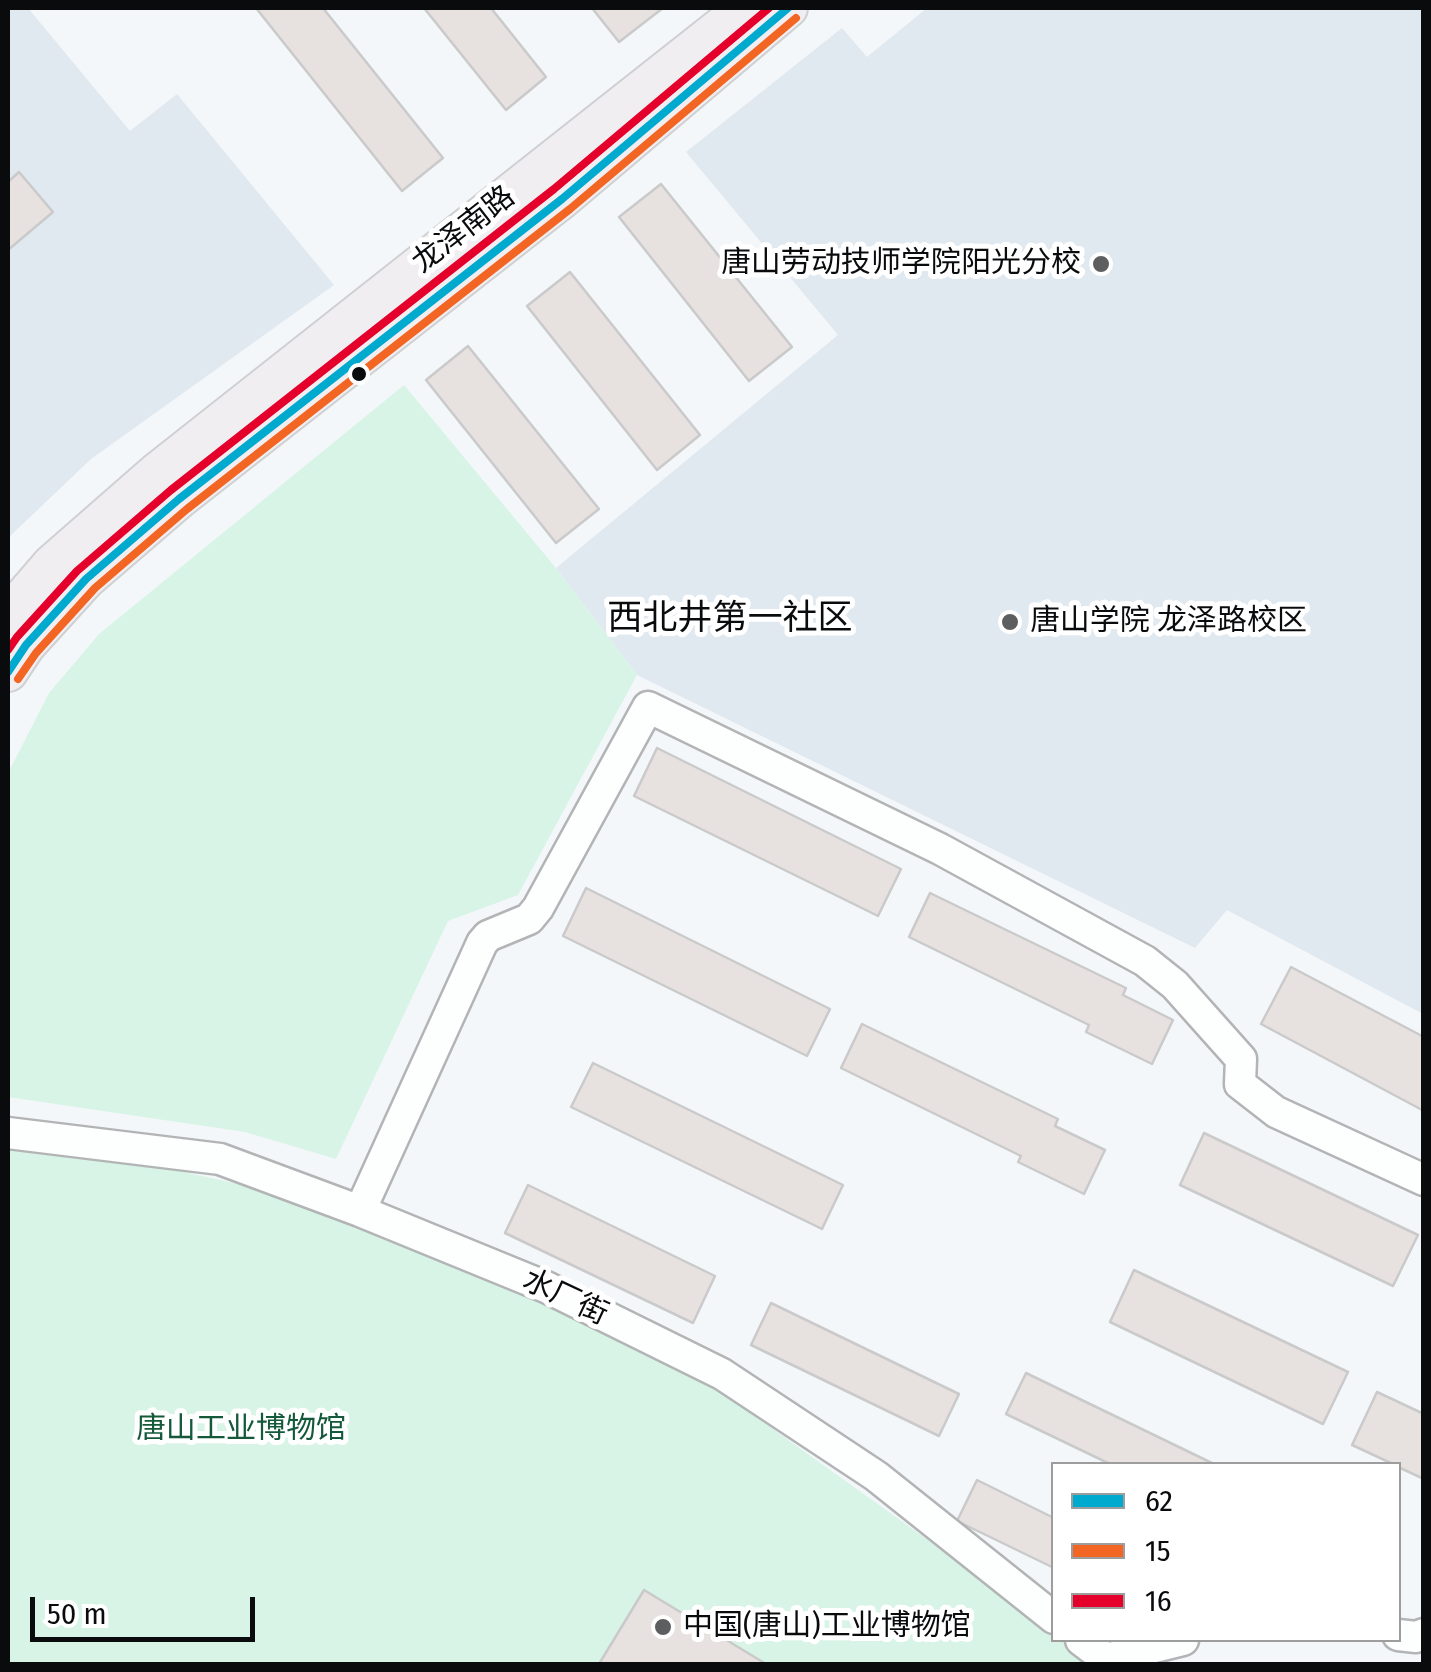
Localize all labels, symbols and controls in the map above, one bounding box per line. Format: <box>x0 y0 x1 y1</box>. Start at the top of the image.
street label: 龙泽南路 <box>406 179 522 281</box>
place label: 唐山劳动技师学院阳光分校 <box>721 246 1081 282</box>
marker: 唐山劳动技师学院阳光分校 <box>1090 253 1112 275</box>
unlabelled marker <box>349 364 369 384</box>
district label: 西北井第一社区 <box>608 598 852 640</box>
place label: 唐山学院 龙泽路校区 <box>1030 604 1307 640</box>
marker: 唐山学院 龙泽路校区 <box>999 611 1021 633</box>
street label: 水厂街 <box>517 1263 613 1333</box>
park label: 唐山工业博物馆 <box>136 1412 346 1448</box>
legend <box>1051 1462 1401 1642</box>
text: 62 <box>1145 1483 1173 1519</box>
text: 15 <box>1145 1533 1170 1569</box>
scale bar <box>35 1577 260 1639</box>
text: 16 <box>1145 1583 1172 1619</box>
text: 50 m <box>47 1596 107 1632</box>
place label: 中国(唐山)工业博物馆 <box>683 1609 971 1645</box>
marker: 中国(唐山)工业博物馆 <box>652 1616 674 1638</box>

